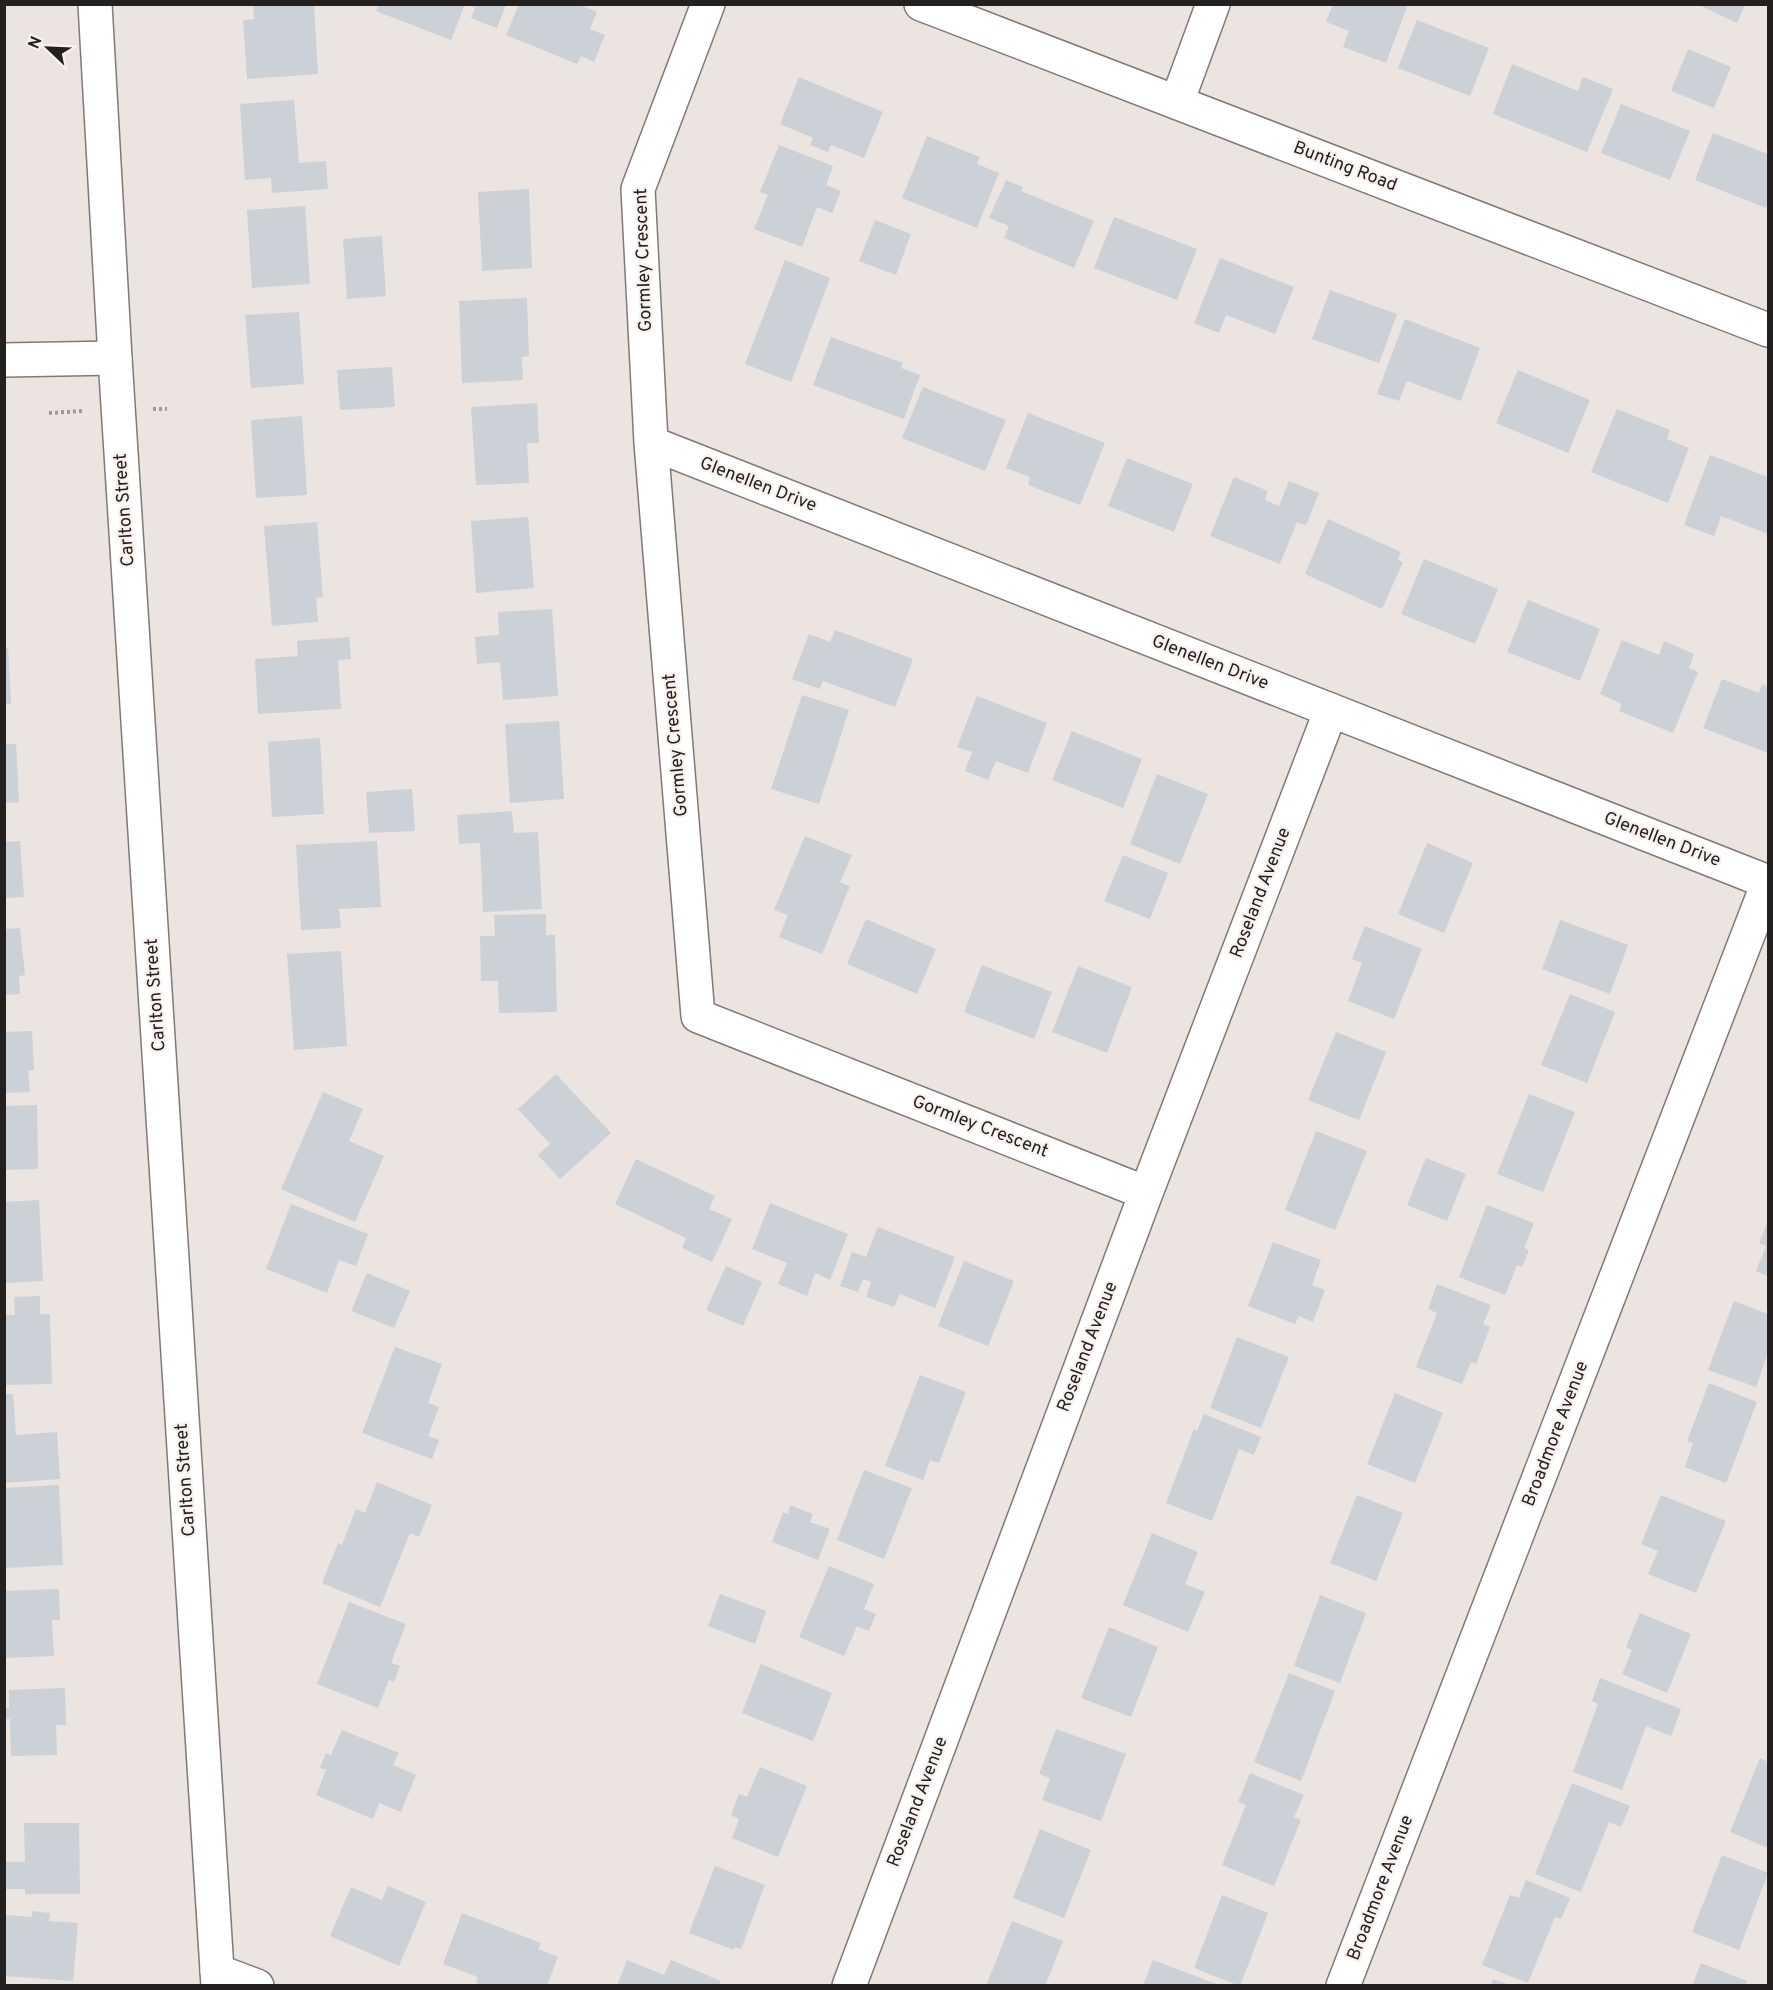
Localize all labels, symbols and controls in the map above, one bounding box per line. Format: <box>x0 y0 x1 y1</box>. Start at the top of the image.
north arrow <box>18 18 78 78</box>
text: N <box>25 34 47 52</box>
street label: Bunting Road <box>1290 137 1400 197</box>
street label: Gormley Crescent <box>630 188 658 332</box>
street label: Glenellen Drive <box>696 452 820 518</box>
street label: Carlton Street <box>110 453 140 567</box>
street label: Glenellen Drive <box>1148 630 1272 696</box>
street label: Gormley Crescent <box>658 672 694 818</box>
street label: Glenellen Drive <box>1600 807 1724 873</box>
street label: Roseland Avenue <box>1226 824 1296 962</box>
street label: Carlton Street <box>141 938 171 1052</box>
street label: Gormley Crescent <box>909 1090 1051 1164</box>
street label: Roseland Avenue <box>1053 1278 1123 1416</box>
street label: Broadmore Avenue <box>1518 1358 1594 1510</box>
street label: Carlton Street <box>171 1423 201 1537</box>
street label: Roseland Avenue <box>883 1733 953 1871</box>
street label: Broadmore Avenue <box>1343 1812 1419 1964</box>

